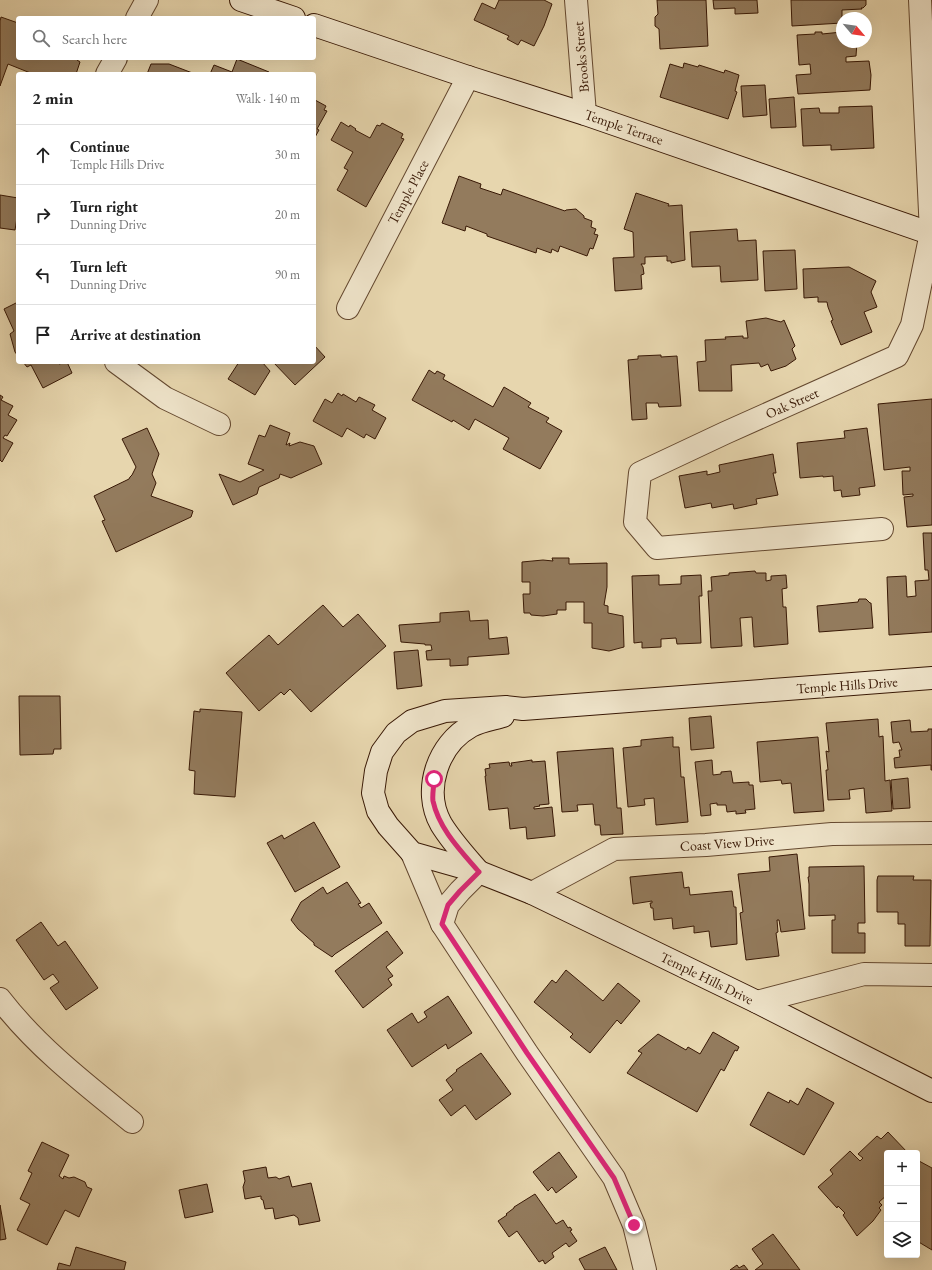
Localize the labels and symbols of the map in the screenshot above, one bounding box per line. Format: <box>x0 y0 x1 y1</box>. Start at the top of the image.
north arrow <box>836 12 872 48</box>
street label: Brooks Street <box>569 20 593 93</box>
street label: Temple Terrace <box>582 105 666 149</box>
street label: Temple Place <box>384 156 433 227</box>
street label: Oak Street <box>763 383 822 423</box>
street label: Temple Hills Drive <box>796 672 899 698</box>
route start <box>425 770 443 788</box>
street label: Coast View Drive <box>679 831 775 855</box>
street label: Temple Hills Drive <box>657 948 757 1009</box>
route end <box>625 1216 643 1234</box>

